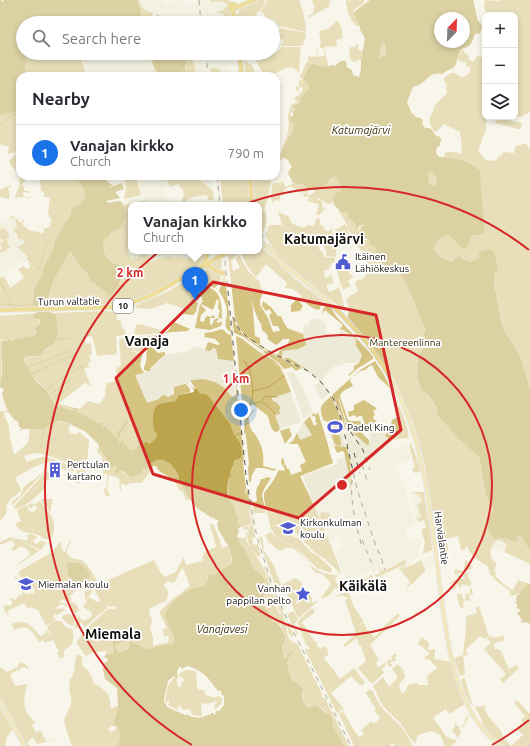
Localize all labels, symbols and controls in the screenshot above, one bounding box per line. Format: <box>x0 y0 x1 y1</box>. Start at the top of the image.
north arrow <box>434 12 470 48</box>
map controls <box>482 12 518 120</box>
button: + <box>482 12 518 48</box>
search box <box>16 16 280 60</box>
icon: search <box>30 27 52 49</box>
text: Search here <box>62 30 141 47</box>
button: − <box>482 48 518 84</box>
button: layers <box>482 84 518 120</box>
text: Nearby <box>32 89 90 108</box>
water label: Katumajärvi <box>332 124 392 136</box>
text: Vanajan kirkko <box>70 137 174 154</box>
text: 1 <box>41 146 49 160</box>
text: 790 m <box>228 146 264 160</box>
text: Church <box>70 154 111 168</box>
popup <box>128 202 262 254</box>
text: Vanajan kirkko <box>143 213 247 230</box>
text: Church <box>143 230 184 244</box>
district label: Katumajärvi <box>284 231 364 247</box>
place label: Itäinen Lähiökeskus <box>355 251 409 274</box>
public building icon: Itäinen Lähiökeskus <box>334 253 352 271</box>
text: 2 km <box>117 266 143 279</box>
pin: 1 <box>182 267 208 300</box>
street label: Turun valtatie <box>38 295 100 308</box>
road number: 10 <box>113 299 133 313</box>
district label: Vanaja <box>125 333 169 349</box>
park label: Mantereenlinna <box>369 337 441 348</box>
text: 1 km <box>223 372 249 385</box>
your location <box>231 400 251 420</box>
sports icon: Padel King <box>326 418 344 436</box>
place label: Padel King <box>347 422 395 433</box>
place label: Perttulan kartano <box>67 459 109 482</box>
building icon: Perttulan kartano <box>46 461 64 479</box>
centre of rings <box>335 478 349 492</box>
street label: Harvialantie <box>432 511 451 566</box>
place label: Kirkonkulman koulu <box>300 517 362 540</box>
school or university icon: Kirkonkulman koulu <box>279 519 297 537</box>
school or university icon: Miemalan koulu <box>17 575 35 593</box>
district label: Käikälä <box>339 578 387 594</box>
place label: Miemalan koulu <box>38 579 109 590</box>
place label: Vanhan pappilan pelto <box>226 583 291 606</box>
place icon: Vanhan pappilan pelto <box>294 585 312 603</box>
water label: Vanajavesi <box>196 623 249 635</box>
district label: Miemala <box>85 626 141 642</box>

